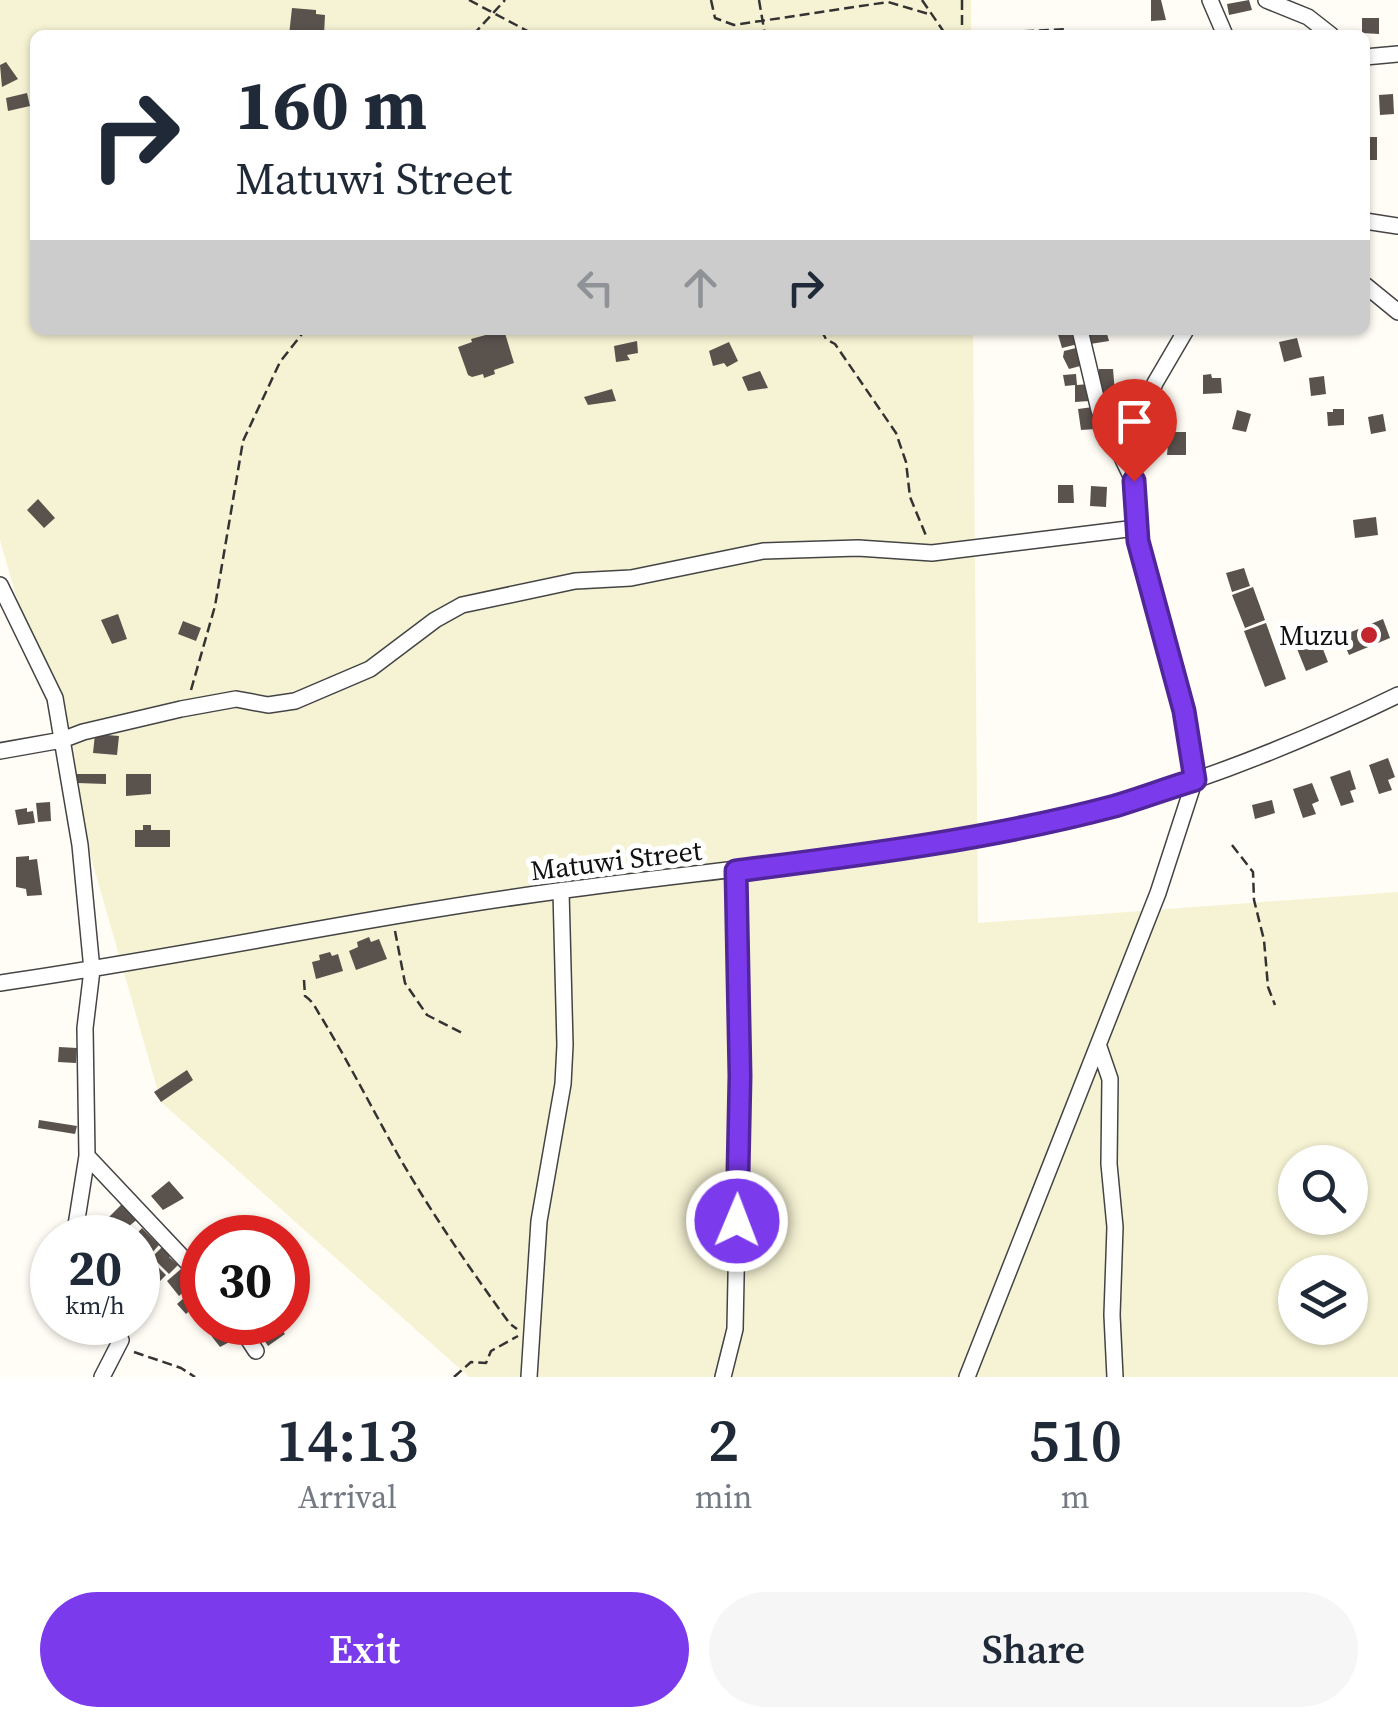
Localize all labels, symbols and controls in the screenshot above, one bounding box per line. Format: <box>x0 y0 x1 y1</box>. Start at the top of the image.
text: 160 m <box>235 56 427 152</box>
icon: right <box>70 70 200 200</box>
text: Matuwi Street <box>235 147 512 209</box>
icon: left <box>568 260 623 315</box>
icon: ahead <box>673 260 728 315</box>
icon: right <box>778 260 833 315</box>
pin <box>1092 379 1177 482</box>
icon: arrive <box>1107 394 1162 449</box>
place label: Muzu <box>1279 616 1349 654</box>
marker: Muzu <box>1358 624 1380 646</box>
street label: Matuwi Street <box>528 831 705 889</box>
map controls <box>1278 1145 1368 1345</box>
button: search <box>1278 1145 1368 1235</box>
position arrow <box>685 1169 789 1273</box>
speed limit sign: 30 <box>180 1215 310 1345</box>
text: 20 <box>68 1233 122 1302</box>
button: layers <box>1278 1255 1368 1345</box>
text: km/h <box>65 1288 125 1322</box>
text: 14:13 <box>276 1399 419 1481</box>
text: 2 <box>708 1399 739 1481</box>
text: 510 <box>1028 1399 1122 1481</box>
text: Arrival <box>298 1475 397 1519</box>
text: min <box>695 1475 752 1519</box>
text: m <box>1061 1475 1090 1519</box>
button: Exit <box>40 1592 689 1707</box>
button: Share <box>709 1592 1358 1707</box>

